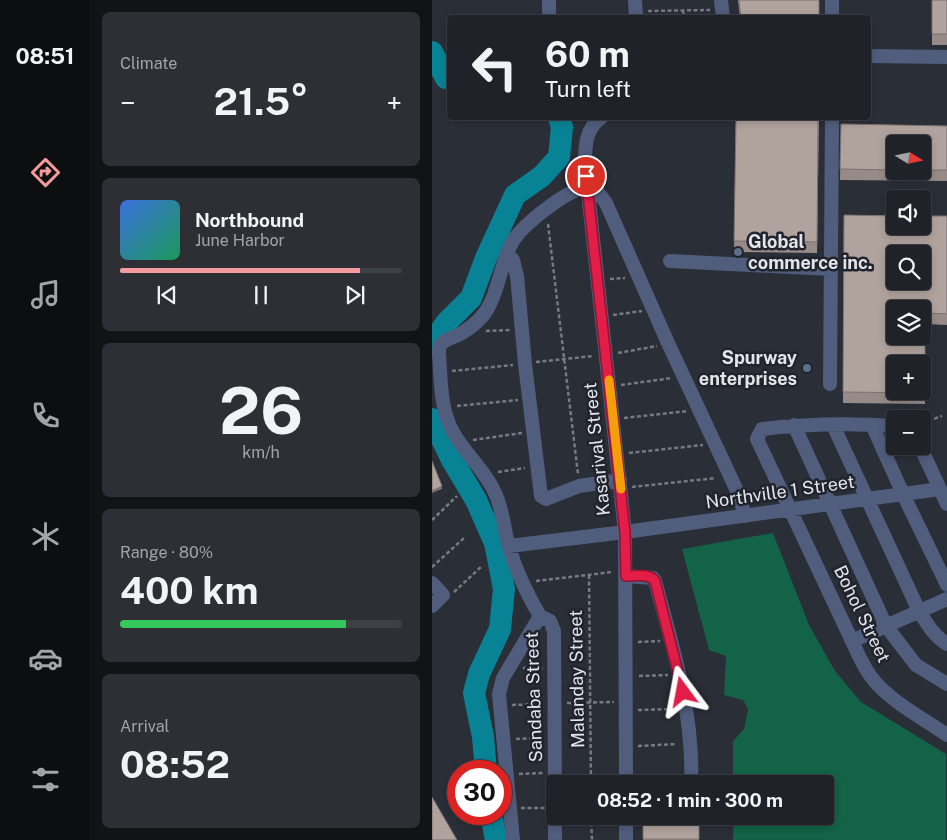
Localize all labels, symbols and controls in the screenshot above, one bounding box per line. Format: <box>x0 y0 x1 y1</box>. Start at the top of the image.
text: 60 m <box>545 34 630 75</box>
icon: left <box>462 35 527 100</box>
text: 08:51 <box>15 43 75 69</box>
text: Climate <box>120 54 177 73</box>
text: Turn left <box>545 76 631 102</box>
text: 21.5° <box>214 79 308 124</box>
text: − <box>120 86 136 119</box>
text: + <box>386 86 402 119</box>
north arrow <box>886 135 931 180</box>
map controls <box>886 135 931 455</box>
icon: directions <box>28 155 63 190</box>
pin <box>565 155 607 197</box>
icon: arrive <box>572 162 600 190</box>
button: sound <box>886 190 931 235</box>
text: Northbound <box>195 209 304 231</box>
text: June Harbor <box>195 231 285 250</box>
place label: Global commerce inc. <box>748 231 873 273</box>
button: search <box>886 245 931 290</box>
marker: Global commerce inc. <box>732 246 744 258</box>
icon: music <box>28 277 63 312</box>
icon: previous <box>153 281 181 309</box>
icon: pause <box>247 281 275 309</box>
icon: next <box>341 281 369 309</box>
button: layers <box>886 300 931 345</box>
place label: Spurway enterprises <box>699 347 797 389</box>
button: + <box>886 355 931 400</box>
marker: Spurway enterprises <box>801 362 813 374</box>
text: 26 <box>219 372 303 449</box>
street label: Kasarival Street <box>579 381 614 517</box>
icon: phone <box>28 398 63 433</box>
button: − <box>886 410 931 455</box>
text: km/h <box>242 443 280 462</box>
street label: Northville 1 Street <box>704 471 856 512</box>
icon: climate <box>28 519 63 554</box>
text: Range · 80% <box>120 543 213 562</box>
street label: Bohol Street <box>830 562 895 666</box>
text: 400 km <box>120 568 258 613</box>
street label: Malanday Street <box>565 610 588 748</box>
street label: Sandaba Street <box>521 631 546 763</box>
icon: car <box>28 641 63 676</box>
position arrow <box>656 665 708 717</box>
text: Arrival <box>120 717 169 736</box>
text: 08:52 <box>120 742 230 787</box>
speed limit sign: 30 <box>447 760 512 825</box>
icon: filters <box>28 762 63 797</box>
text: 08:52 · 1 min · 300 m <box>597 789 783 811</box>

